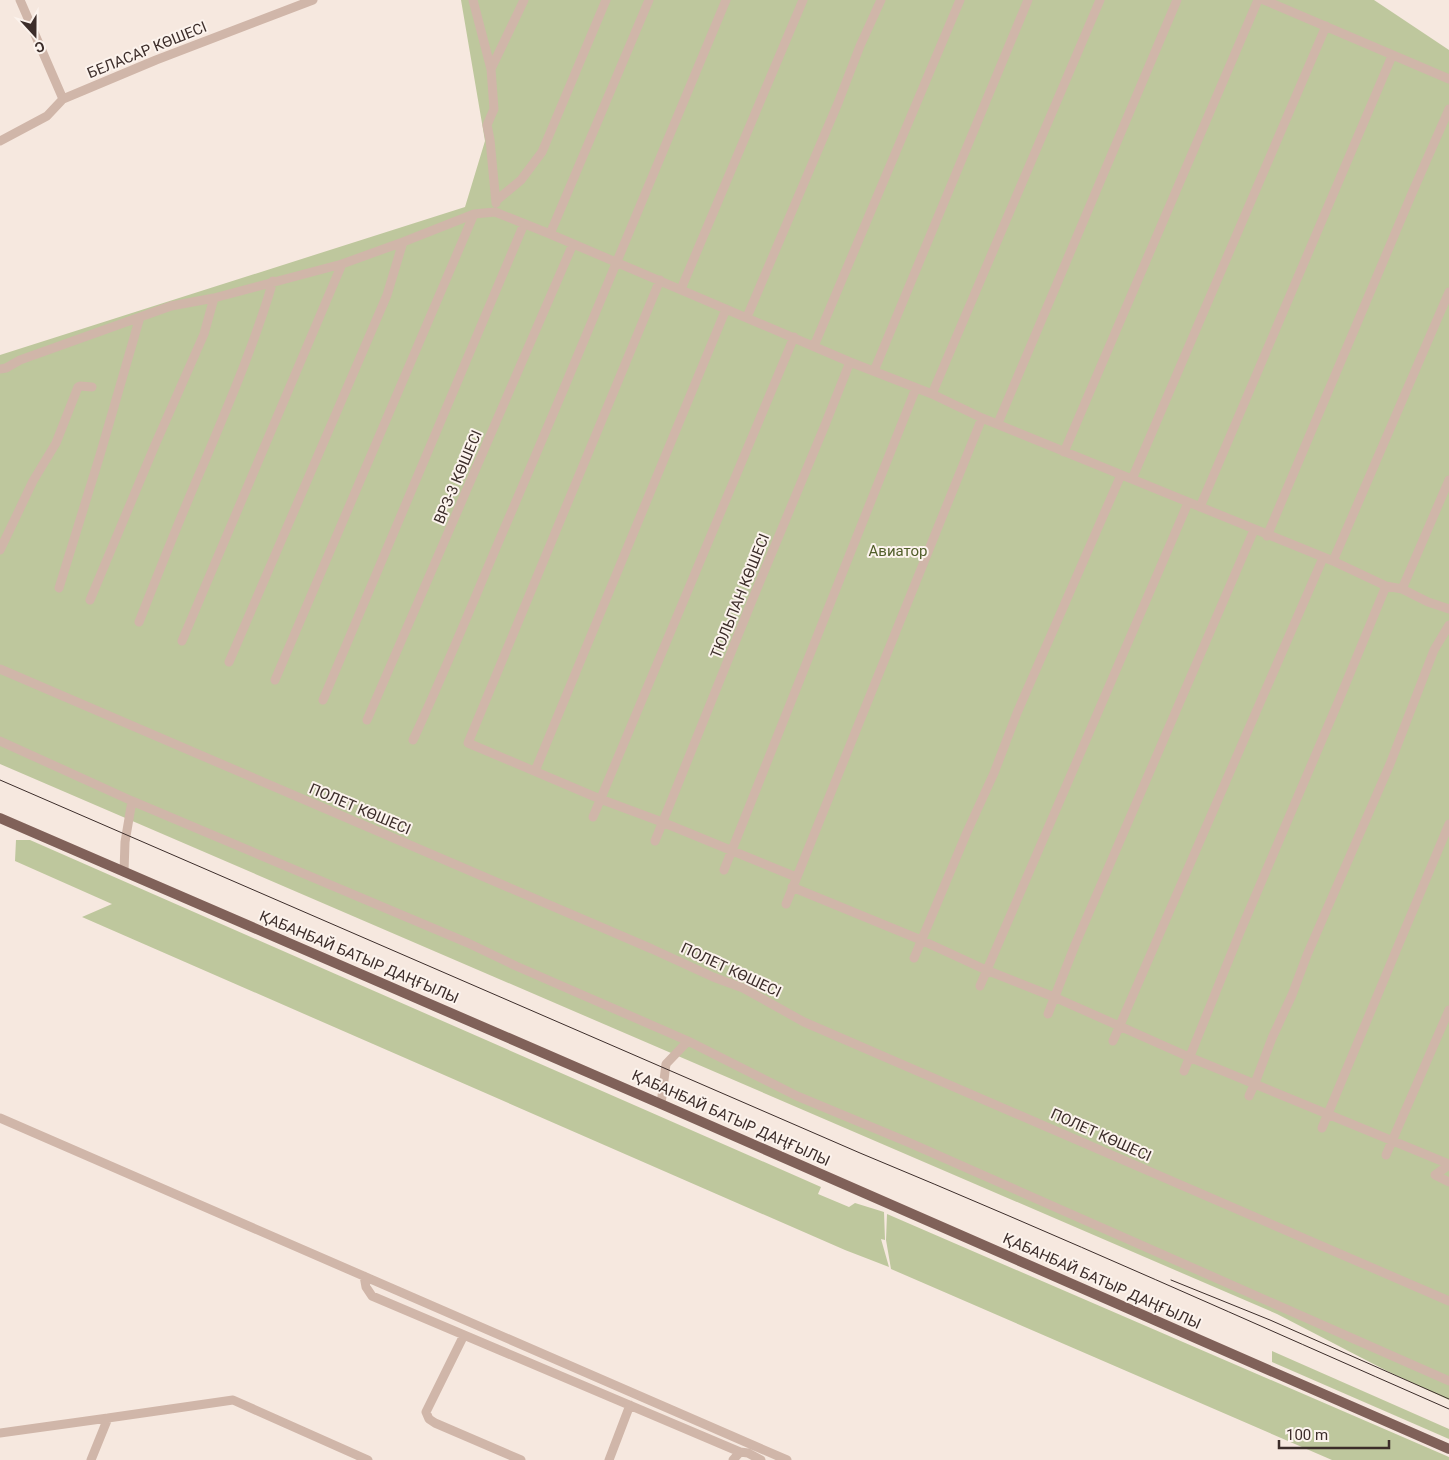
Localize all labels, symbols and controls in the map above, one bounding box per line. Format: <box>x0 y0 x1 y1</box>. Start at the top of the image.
north arrow <box>10 10 60 60</box>
street label: БЕЛАСАР КӨШЕСІ <box>85 18 209 82</box>
text: С <box>33 38 47 56</box>
street label: ВРЗ-3 КӨШЕСІ <box>430 427 486 527</box>
street label: ТЮЛЬПАН КӨШЕСІ <box>707 531 773 661</box>
park label: Авиатор <box>869 542 927 560</box>
street label: ПОЛЕТ КӨШЕСІ <box>307 780 413 838</box>
street label: ҚАБАНБАЙ БАТЫР ДАҢҒЫЛЫ <box>257 907 461 1007</box>
street label: ПОЛЕТ КӨШЕСІ <box>678 939 784 1001</box>
street label: ҚАБАНБАЙ БАТЫР ДАҢҒЫЛЫ <box>629 1066 833 1170</box>
street label: ПОЛЕТ КӨШЕСІ <box>1048 1105 1154 1165</box>
street label: ҚАБАНБАЙ БАТЫР ДАҢҒЫЛЫ <box>1000 1229 1204 1333</box>
scale bar <box>1279 1418 1389 1450</box>
text: 100 m <box>1286 1426 1328 1444</box>

